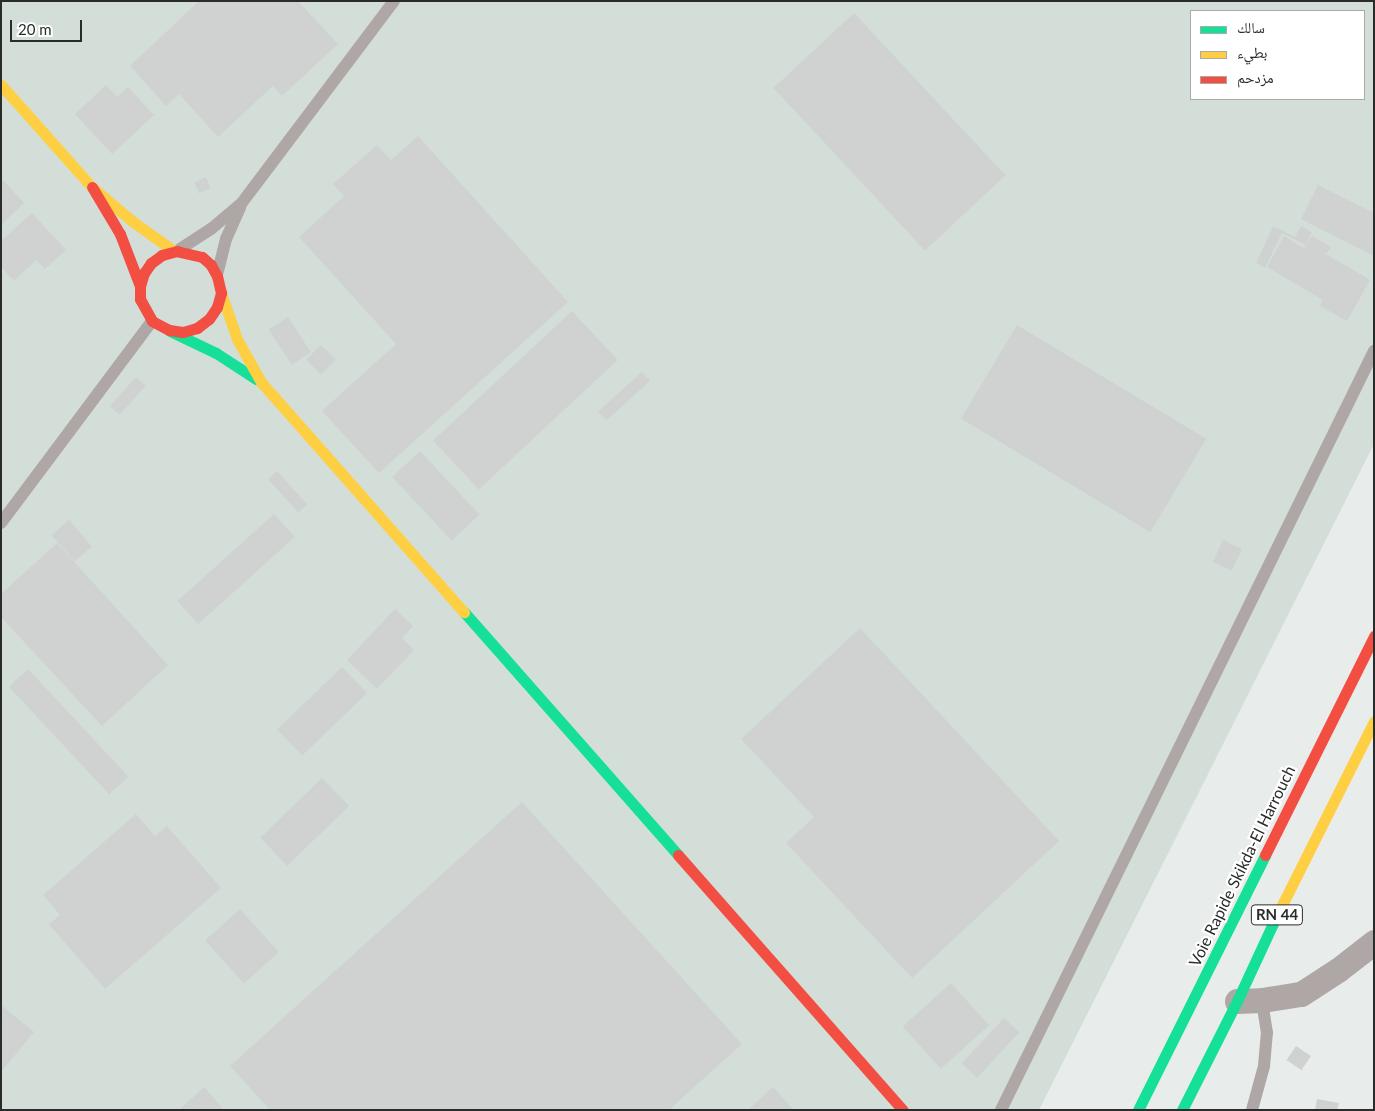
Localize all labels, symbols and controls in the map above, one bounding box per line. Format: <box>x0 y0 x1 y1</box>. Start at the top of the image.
scale bar <box>12 10 85 42</box>
legend <box>1190 10 1365 100</box>
text: سالك <box>1237 18 1265 36</box>
text: 20 m <box>18 20 52 38</box>
text: بطيء <box>1237 43 1267 61</box>
text: مزدحم <box>1237 68 1274 86</box>
street label: Voie Rapide Skikda-El Harrouch <box>1185 762 1299 970</box>
road number: RN 44 <box>1251 902 1303 928</box>

